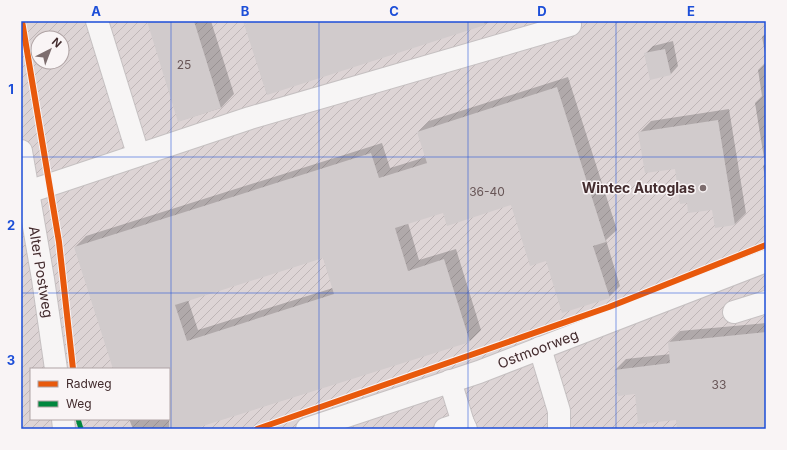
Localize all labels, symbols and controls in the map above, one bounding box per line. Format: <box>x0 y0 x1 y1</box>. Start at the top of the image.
text: A <box>91 3 101 19</box>
text: B <box>241 3 250 19</box>
text: C <box>389 3 399 19</box>
text: D <box>537 3 547 19</box>
text: E <box>687 3 695 19</box>
north arrow <box>30 30 70 70</box>
text: N <box>49 35 64 51</box>
house number: 25 <box>177 57 191 72</box>
text: 1 <box>8 81 14 97</box>
place label: Wintec Autoglas <box>582 179 695 196</box>
marker: Wintec Autoglas <box>698 183 708 193</box>
house number: 36-40 <box>469 184 505 199</box>
text: 2 <box>7 217 15 233</box>
street label: Alter Postweg <box>26 225 57 319</box>
street label: Ostmoorweg <box>495 325 581 372</box>
text: 3 <box>7 352 15 368</box>
legend <box>30 368 170 420</box>
text: Radweg <box>66 376 112 391</box>
house number: 33 <box>712 377 726 392</box>
text: Weg <box>66 396 92 411</box>

